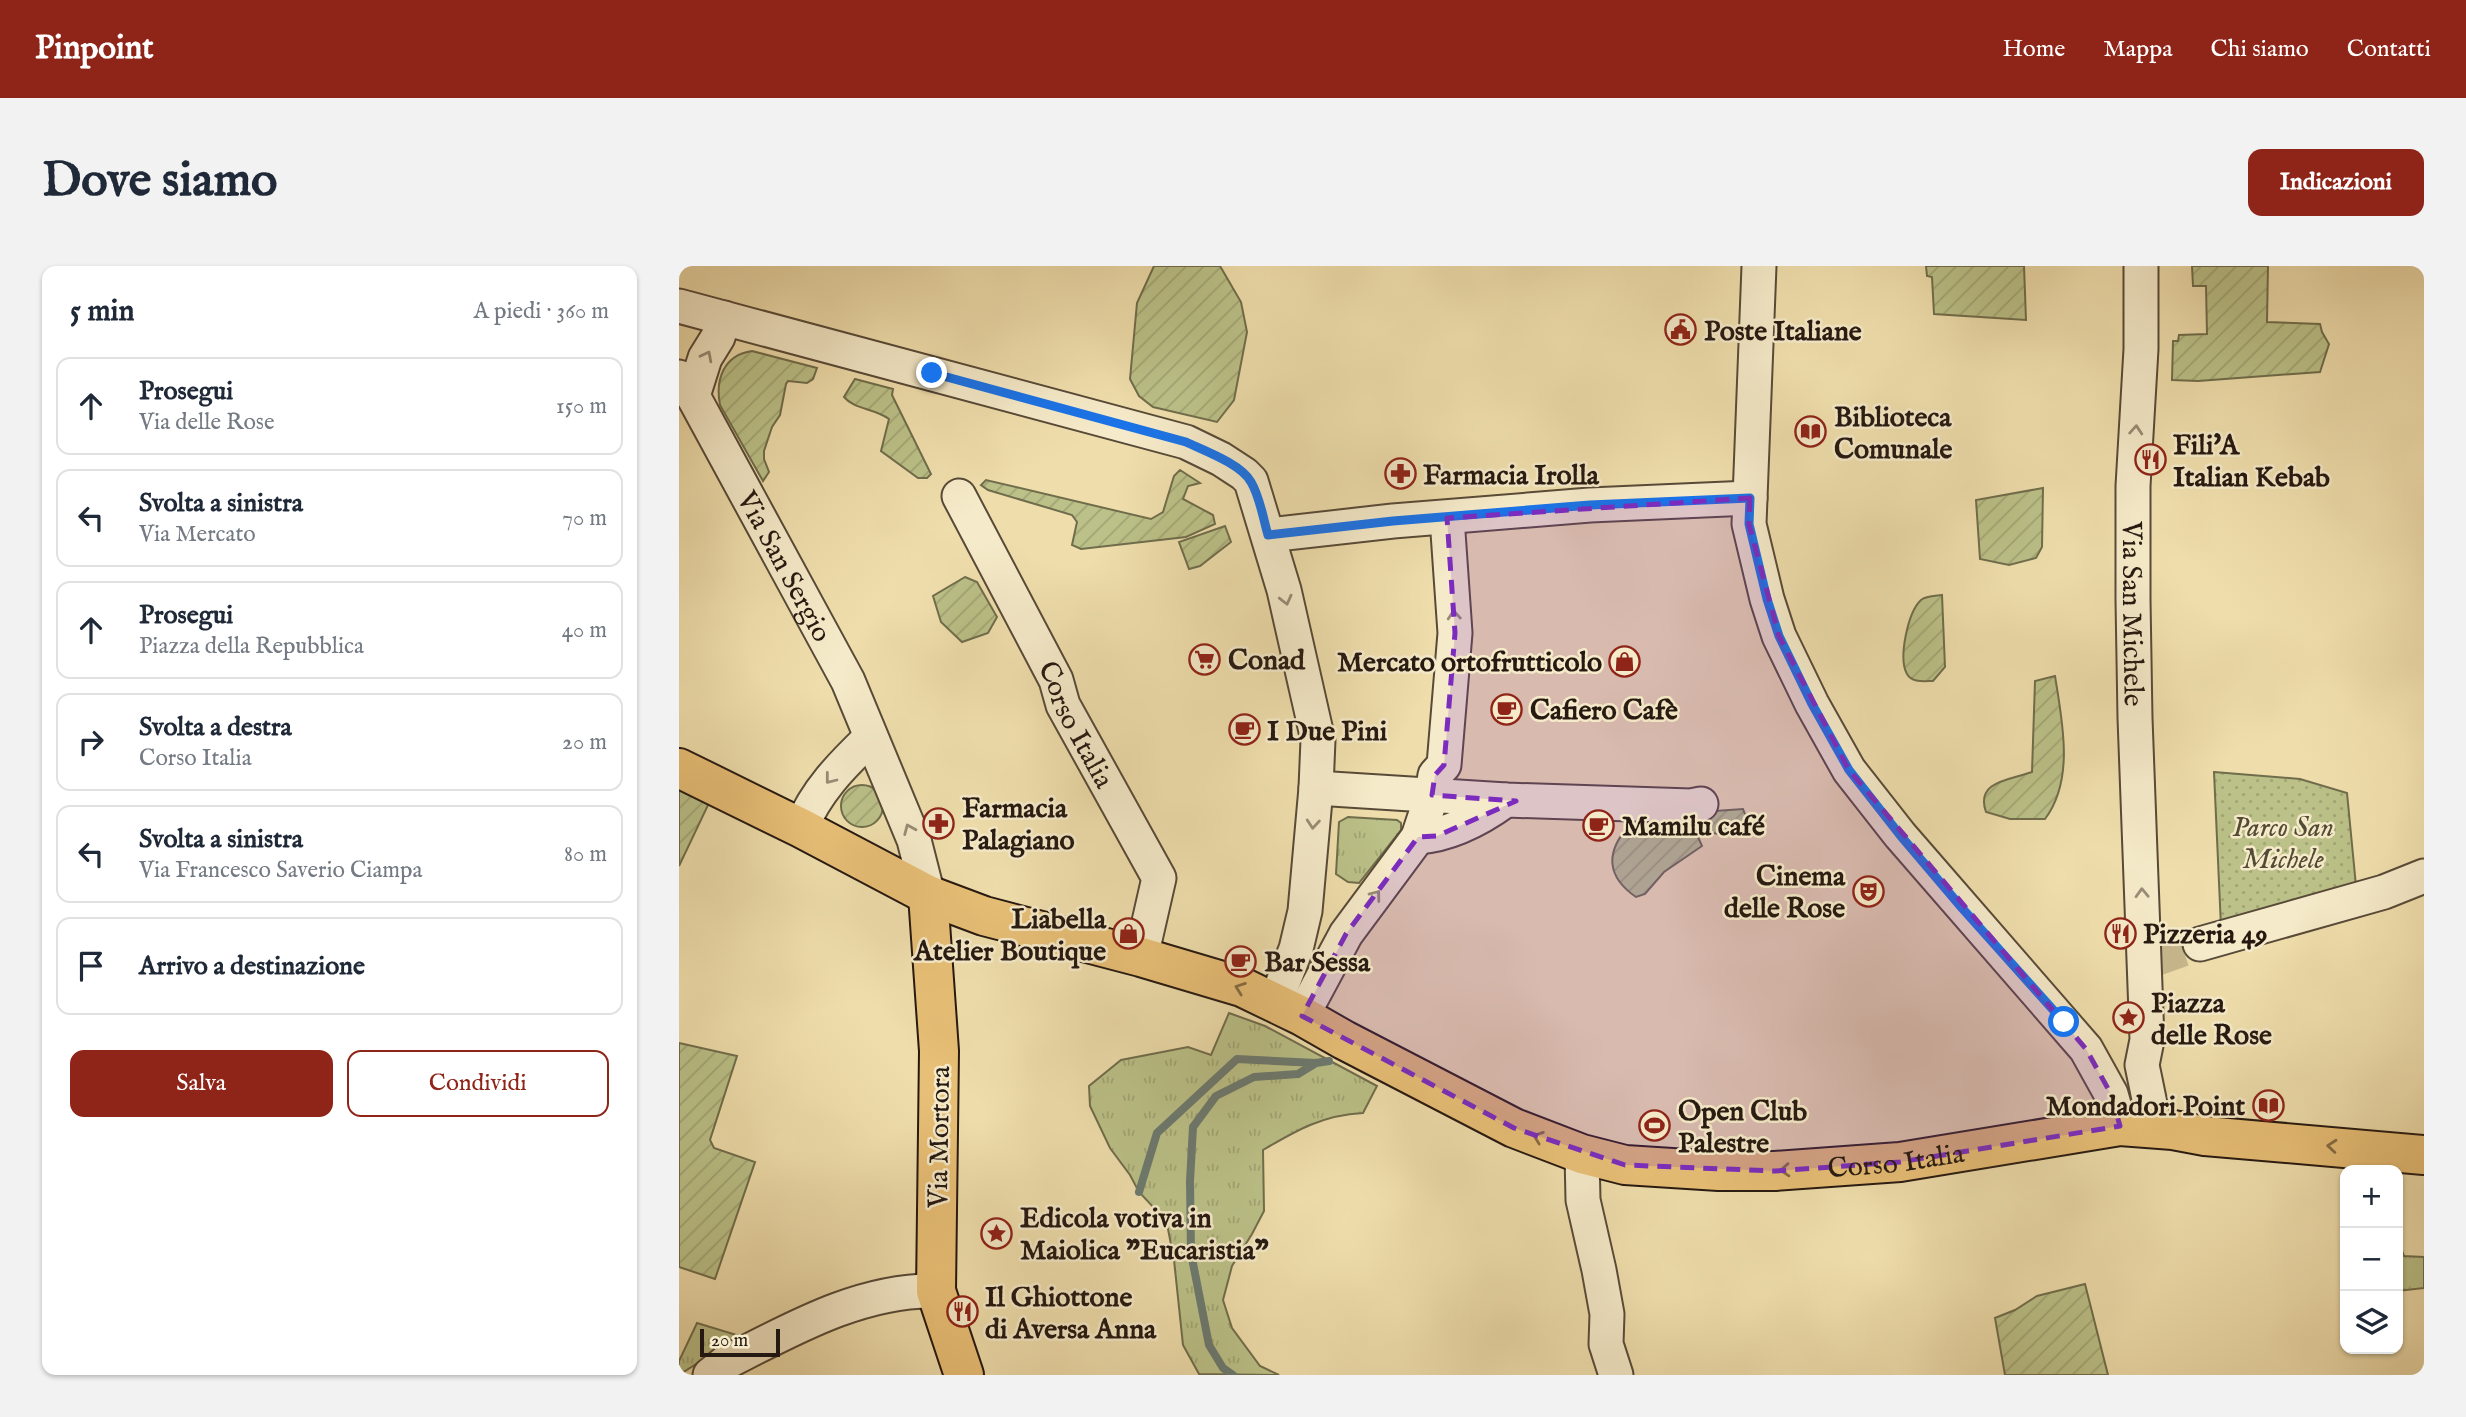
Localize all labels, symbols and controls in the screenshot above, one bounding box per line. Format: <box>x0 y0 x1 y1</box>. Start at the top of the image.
text: Pinpoint <box>35 28 154 70</box>
text: Home <box>2003 34 2065 65</box>
text: Mappa <box>2103 34 2173 65</box>
text: Chi siamo <box>2211 34 2309 65</box>
text: Contatti <box>2347 34 2431 65</box>
button: Indicazioni <box>2248 149 2424 216</box>
text: Dove siamo <box>42 151 278 213</box>
text: 5 min <box>70 293 135 331</box>
text: A piedi · 360 m <box>474 297 609 326</box>
public building icon: Poste Italiane <box>1664 313 1698 347</box>
place label: Poste Italiane <box>1704 315 1862 350</box>
one-way arrow <box>698 351 712 363</box>
route end <box>916 357 947 388</box>
text: Prosegui <box>139 375 233 408</box>
icon: ahead <box>72 387 110 425</box>
text: 150 m <box>556 392 607 421</box>
place label: Biblioteca Comunale <box>1834 401 1953 468</box>
text: Via delle Rose <box>139 408 274 437</box>
library icon: Biblioteca Comunale <box>1794 415 1828 449</box>
one-way arrow <box>2128 424 2143 435</box>
place label: Fili'A Italian Kebab <box>2173 429 2330 496</box>
restaurant icon: Fili'A Italian Kebab <box>2133 443 2167 477</box>
pharmacy icon: Farmacia Irolla <box>1383 457 1417 491</box>
place label: Farmacia Irolla <box>1423 459 1600 494</box>
street label: Via San Sergio <box>728 485 838 649</box>
text: Svolta a sinistra <box>139 487 303 520</box>
icon: left <box>72 499 110 537</box>
text: 70 m <box>562 504 607 533</box>
text: Via Mercato <box>139 520 256 549</box>
street label: Via San Michele <box>2113 520 2150 707</box>
one-way arrow <box>1278 594 1293 606</box>
text: Prosegui <box>139 599 233 632</box>
one-way arrow <box>1447 609 1462 620</box>
icon: ahead <box>72 611 110 649</box>
text: 40 m <box>562 616 607 645</box>
text: Piazza della Repubblica <box>139 632 364 661</box>
supermarket icon: Conad <box>1188 642 1222 676</box>
place label: Conad <box>1228 644 1306 679</box>
shop icon: Mercato ortofrutticolo <box>1608 644 1642 678</box>
place label: Mercato ortofrutticolo <box>1337 646 1602 681</box>
street label: Corso Italia <box>1029 656 1121 796</box>
cafe icon: Cafiero Cafè <box>1490 692 1524 726</box>
place label: Cafiero Cafè <box>1530 694 1678 729</box>
text: Svolta a destra <box>139 711 292 744</box>
cafe icon: I Due Pini <box>1227 713 1261 747</box>
place label: I Due Pini <box>1267 715 1388 750</box>
icon: right <box>72 723 110 761</box>
text: 20 m <box>562 728 607 757</box>
text: Corso Italia <box>139 744 252 773</box>
one-way arrow <box>826 771 839 784</box>
place label: Farmacia Palagiano <box>962 792 1075 859</box>
pharmacy icon: Farmacia Palagiano <box>922 806 956 840</box>
cafe icon: Mamilu café <box>1582 808 1616 842</box>
place label: Mamilu café <box>1622 810 1765 845</box>
park label: Parco San Michele <box>2232 811 2334 878</box>
one-way arrow <box>1306 819 1321 830</box>
text: Svolta a sinistra <box>139 823 303 856</box>
one-way arrow <box>903 824 917 837</box>
icon: left <box>72 835 110 873</box>
text: 80 m <box>564 840 607 869</box>
text: Via Francesco Saverio Ciampa <box>139 856 423 885</box>
place label: Cinema delle Rose <box>1724 860 1846 927</box>
theatre icon: Cinema delle Rose <box>1851 874 1885 908</box>
one-way arrow <box>2134 887 2149 898</box>
one-way arrow <box>1367 890 1380 902</box>
place label: Liabella Atelier Boutique <box>913 903 1107 970</box>
restaurant icon: Pizzeria 49 <box>2103 916 2137 950</box>
shop icon: Liabella Atelier Boutique <box>1112 917 1146 951</box>
place label: Pizzeria 49 <box>2143 918 2267 953</box>
cafe icon: Bar Sessa <box>1224 944 1258 978</box>
place label: Bar Sessa <box>1264 946 1371 981</box>
icon: arrive <box>72 947 110 985</box>
text: Arrivo a destinazione <box>139 950 365 983</box>
one-way arrow <box>1234 982 1246 996</box>
place label: Piazza delle Rose <box>2151 987 2272 1054</box>
place icon: Piazza delle Rose <box>2111 1001 2145 1035</box>
route start <box>2048 1006 2079 1037</box>
button: Salva <box>70 1050 333 1117</box>
button: Condividi <box>347 1050 609 1117</box>
street label: Via Mortora <box>922 1065 959 1209</box>
library icon: Mondadori Point <box>2251 1088 2285 1122</box>
place label: Mondadori Point <box>2046 1090 2245 1125</box>
place label: Open Club Palestre <box>1678 1095 1807 1162</box>
sports icon: Open Club Palestre <box>1638 1109 1672 1143</box>
one-way arrow <box>1532 1132 1544 1146</box>
street label: Corso Italia <box>1826 1137 1968 1187</box>
one-way arrow <box>2326 1139 2337 1154</box>
one-way arrow <box>1779 1162 1790 1177</box>
map controls <box>2340 1165 2403 1354</box>
button: + <box>2340 1165 2403 1228</box>
place label: Edicola votiva in Maiolica "Eucaristia" <box>1020 1202 1269 1269</box>
place icon: Edicola votiva in Maiolica "Eucaristia" <box>980 1216 1014 1250</box>
button: − <box>2340 1228 2403 1291</box>
place label: Il Ghiottone di Aversa Anna <box>985 1281 1157 1348</box>
button: layers <box>2340 1291 2403 1354</box>
restaurant icon: Il Ghiottone di Aversa Anna <box>945 1295 979 1329</box>
scale bar <box>700 1326 781 1358</box>
text: 20 m <box>711 1329 748 1353</box>

